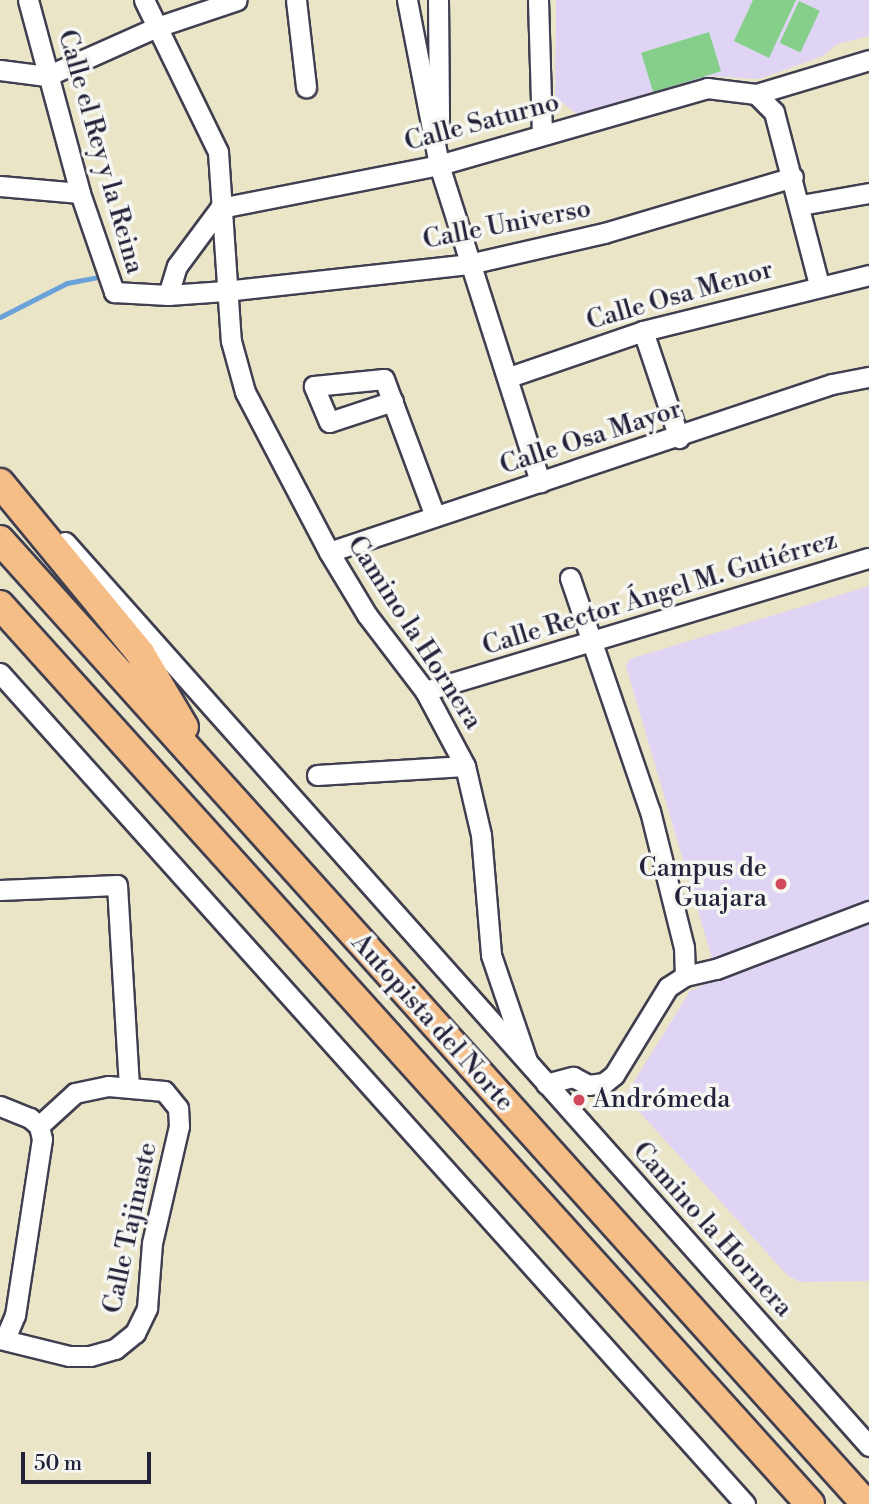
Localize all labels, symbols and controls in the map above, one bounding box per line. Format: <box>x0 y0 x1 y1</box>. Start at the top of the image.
street label: Calle el Rey y la Reina <box>50 26 150 278</box>
street label: Calle Saturno <box>401 87 563 159</box>
street label: Calle Universo <box>420 193 594 257</box>
street label: Calle Osa Menor <box>583 254 777 338</box>
street label: Calle Osa Mayor <box>496 394 686 482</box>
street label: Calle Rector Ángel M. Gutiérrez <box>479 525 841 663</box>
street label: Camino la Hornera <box>340 531 488 735</box>
place label: Campus de Guajara <box>639 853 767 914</box>
marker: Campus de Guajara <box>773 876 789 892</box>
street label: Autopista del Norte <box>344 928 520 1118</box>
place label: Andrómeda <box>593 1084 730 1116</box>
marker: Andrómeda <box>571 1092 587 1108</box>
street label: Camino la Hornera <box>625 1136 799 1324</box>
street label: Calle Tajinaste <box>98 1140 164 1316</box>
scale bar <box>24 1438 154 1482</box>
text: 50 m <box>34 1451 82 1477</box>

